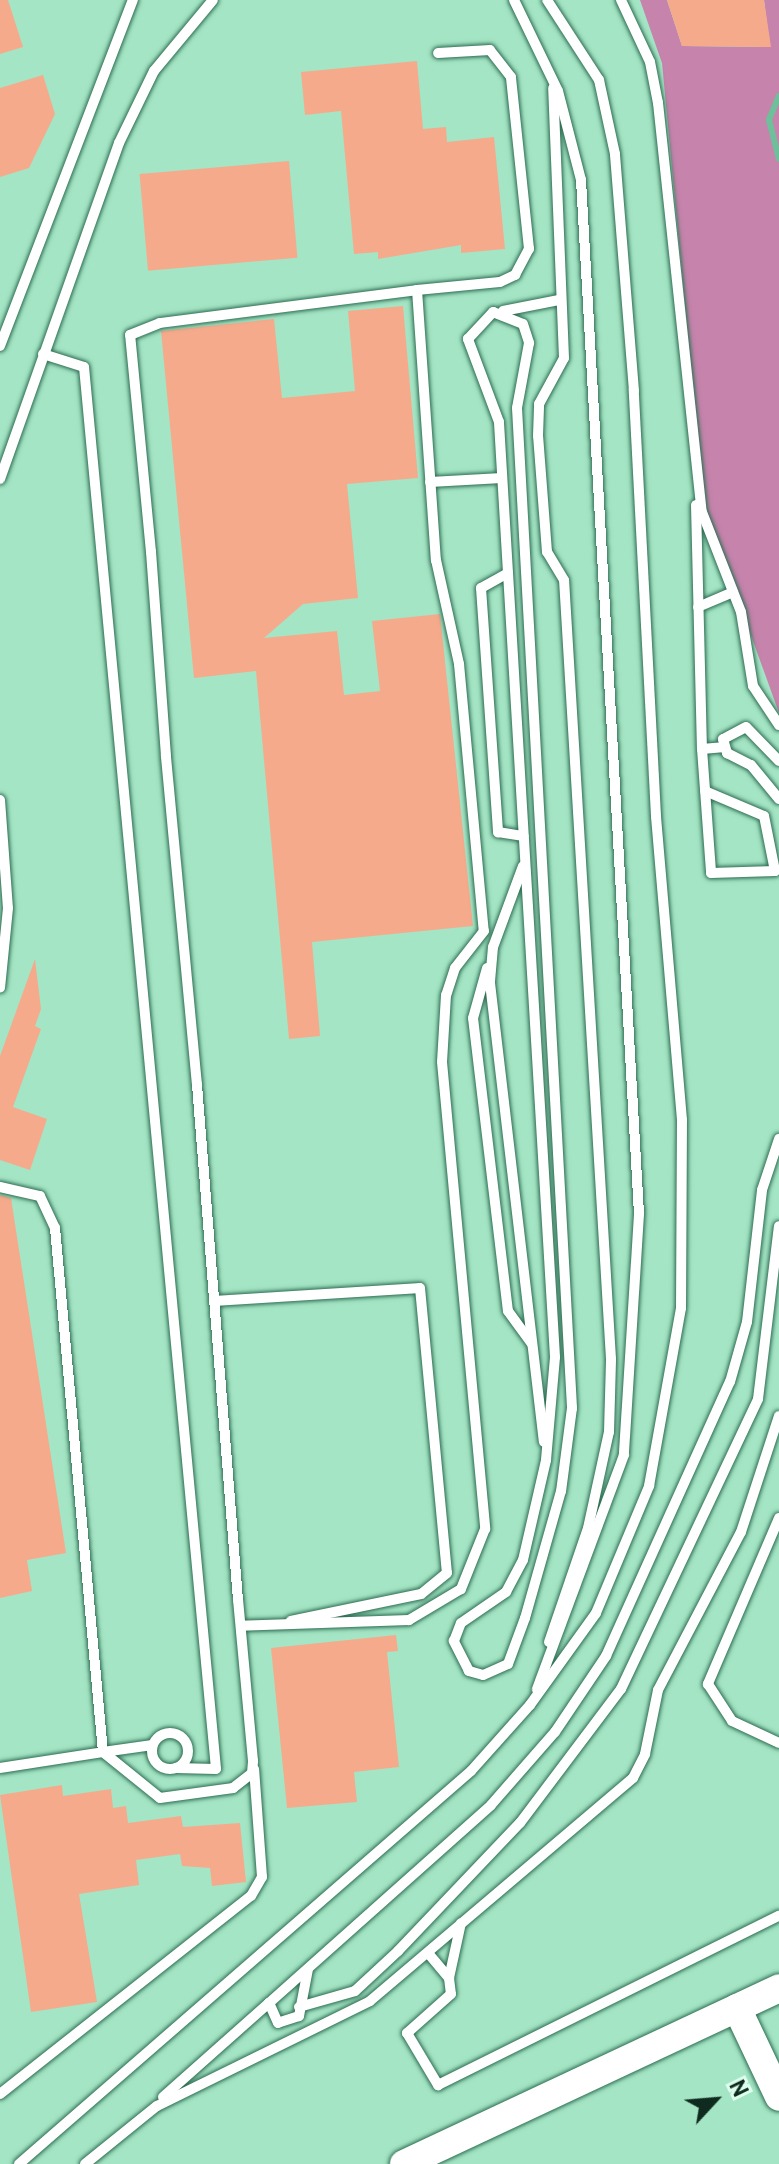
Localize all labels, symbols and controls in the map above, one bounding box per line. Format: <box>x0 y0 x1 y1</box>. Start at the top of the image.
north arrow <box>675 2060 755 2140</box>
text: N <box>721 2076 753 2102</box>

